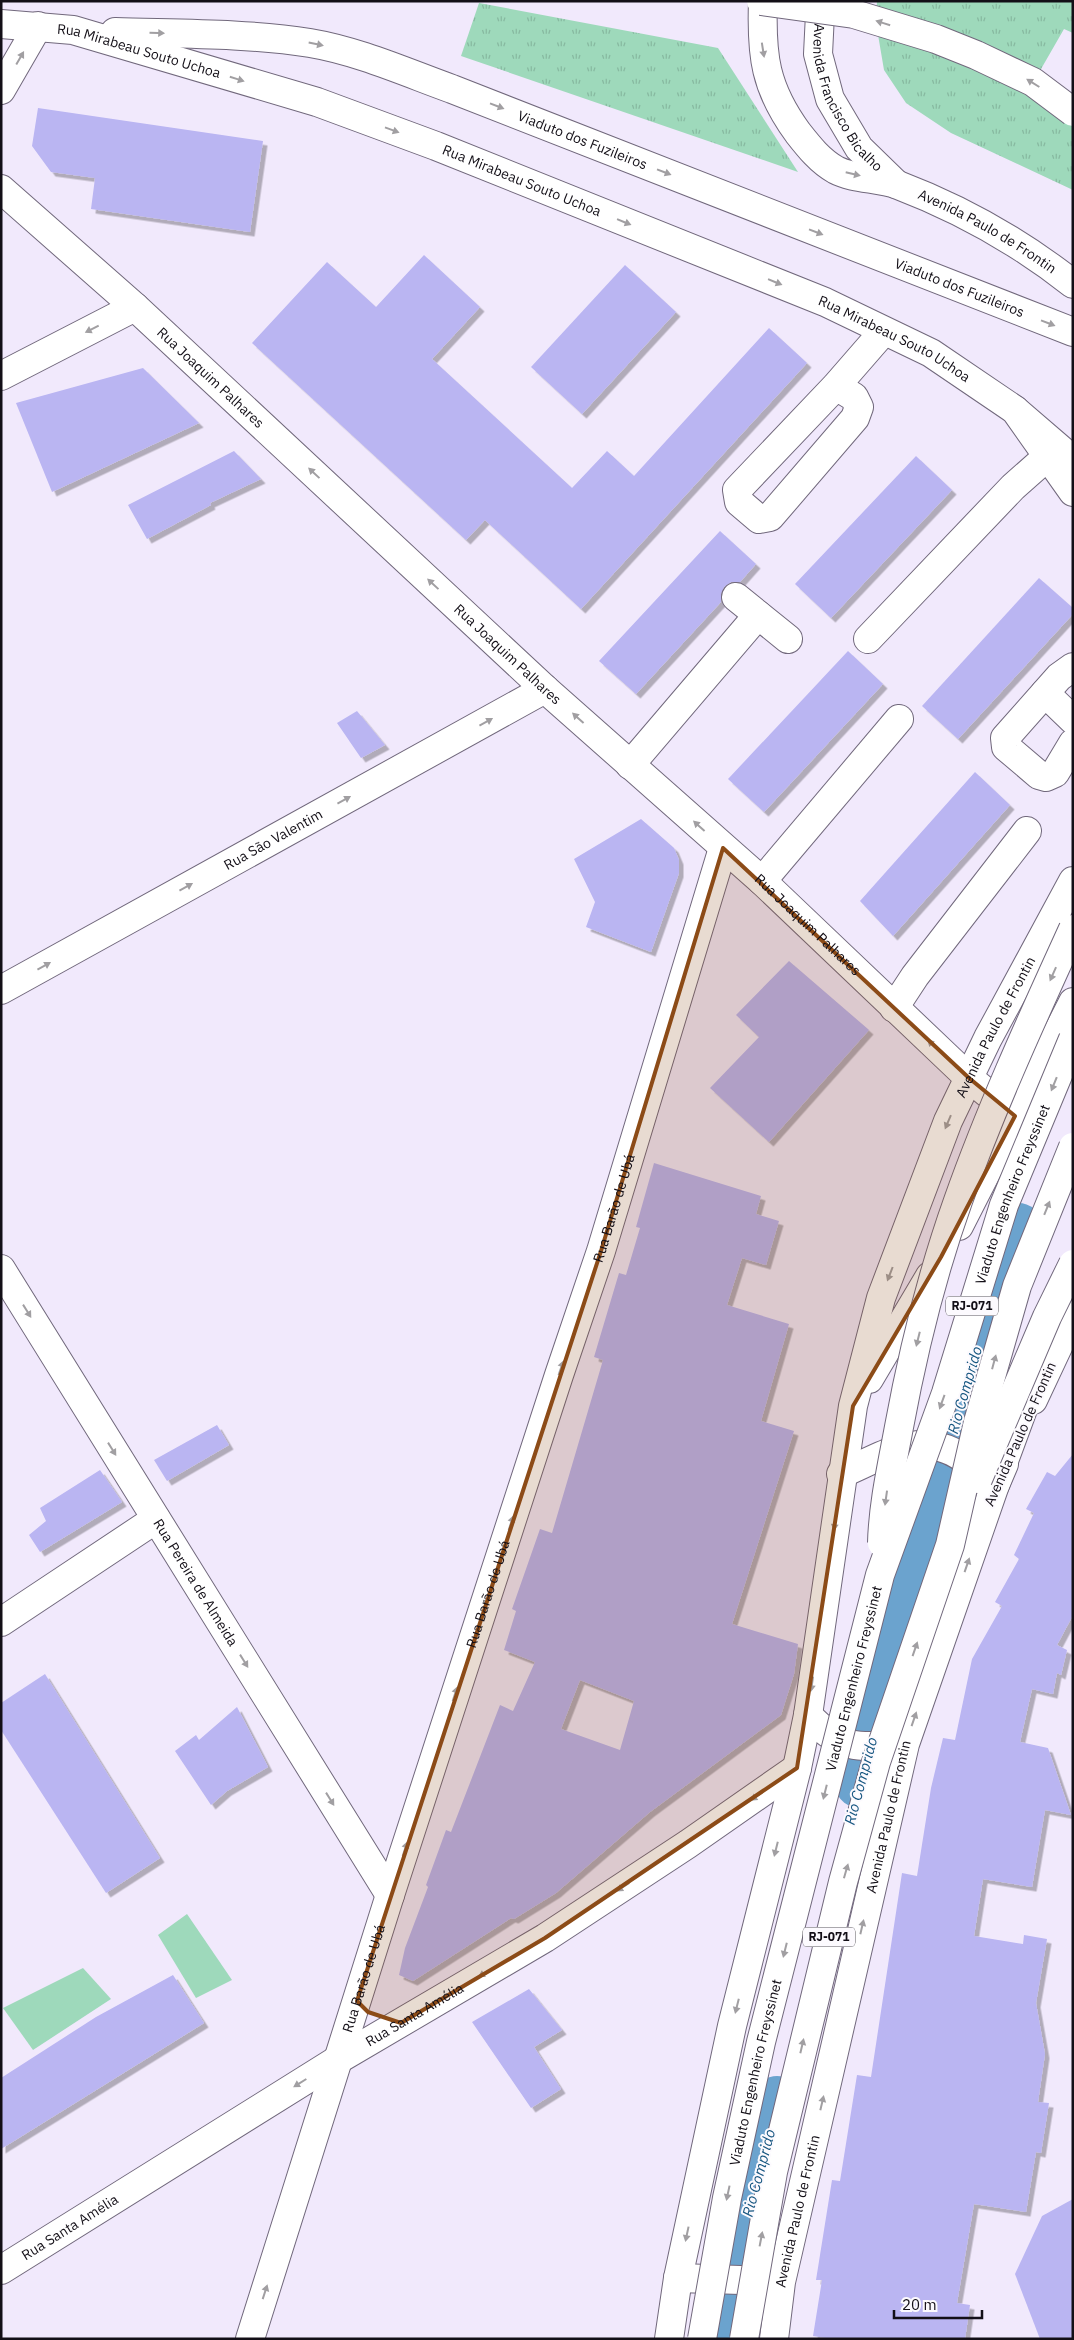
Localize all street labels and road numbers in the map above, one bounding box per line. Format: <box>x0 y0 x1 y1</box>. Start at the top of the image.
street label: Rua Mirabeau Souto Uchoa <box>56 20 223 82</box>
street label: Avenida Francisco Bicalho <box>809 23 887 175</box>
street label: Viaduto dos Fuzileiros <box>515 107 650 174</box>
street label: Rua Mirabeau Souto Uchoa <box>440 141 604 221</box>
street label: Avenida Paulo de Frontin <box>915 185 1060 277</box>
street label: Viaduto dos Fuzileiros <box>892 254 1027 321</box>
street label: Rua Mirabeau Souto Uchoa <box>816 291 974 386</box>
street label: Rua Joaquim Palhares <box>153 323 268 432</box>
street label: Rua Joaquim Palhares <box>450 600 565 708</box>
street label: Rua São Valentim <box>221 805 326 874</box>
street label: Rua Joaquim Palhares <box>751 870 865 980</box>
street label: Avenida Paulo de Frontin <box>952 953 1039 1100</box>
street label: Viaduto Engenheiro Freyssinet <box>971 1101 1054 1287</box>
street label: Rua Barão de Ubá <box>589 1151 639 1265</box>
road number: RJ-071 <box>946 1296 998 1315</box>
street label: Avenida Paulo de Frontin <box>980 1359 1060 1509</box>
street label: Rua Pereira de Almeida <box>149 1515 242 1650</box>
street label: Rua Barão de Ubá <box>462 1537 514 1650</box>
street label: Viaduto Engenheiro Freyssinet <box>821 1584 886 1773</box>
street label: Avenida Paulo de Frontin <box>862 1738 915 1895</box>
street label: Rua Barão de Ubá <box>338 1922 389 2035</box>
road number: RJ-071 <box>803 1928 855 1946</box>
street label: Viaduto Engenheiro Freyssinet <box>725 1977 786 2167</box>
street label: Rua Santa Amélia <box>362 1979 467 2050</box>
street label: Avenida Paulo de Frontin <box>771 2133 824 2289</box>
street label: Rua Santa Amélia <box>18 2190 122 2264</box>

